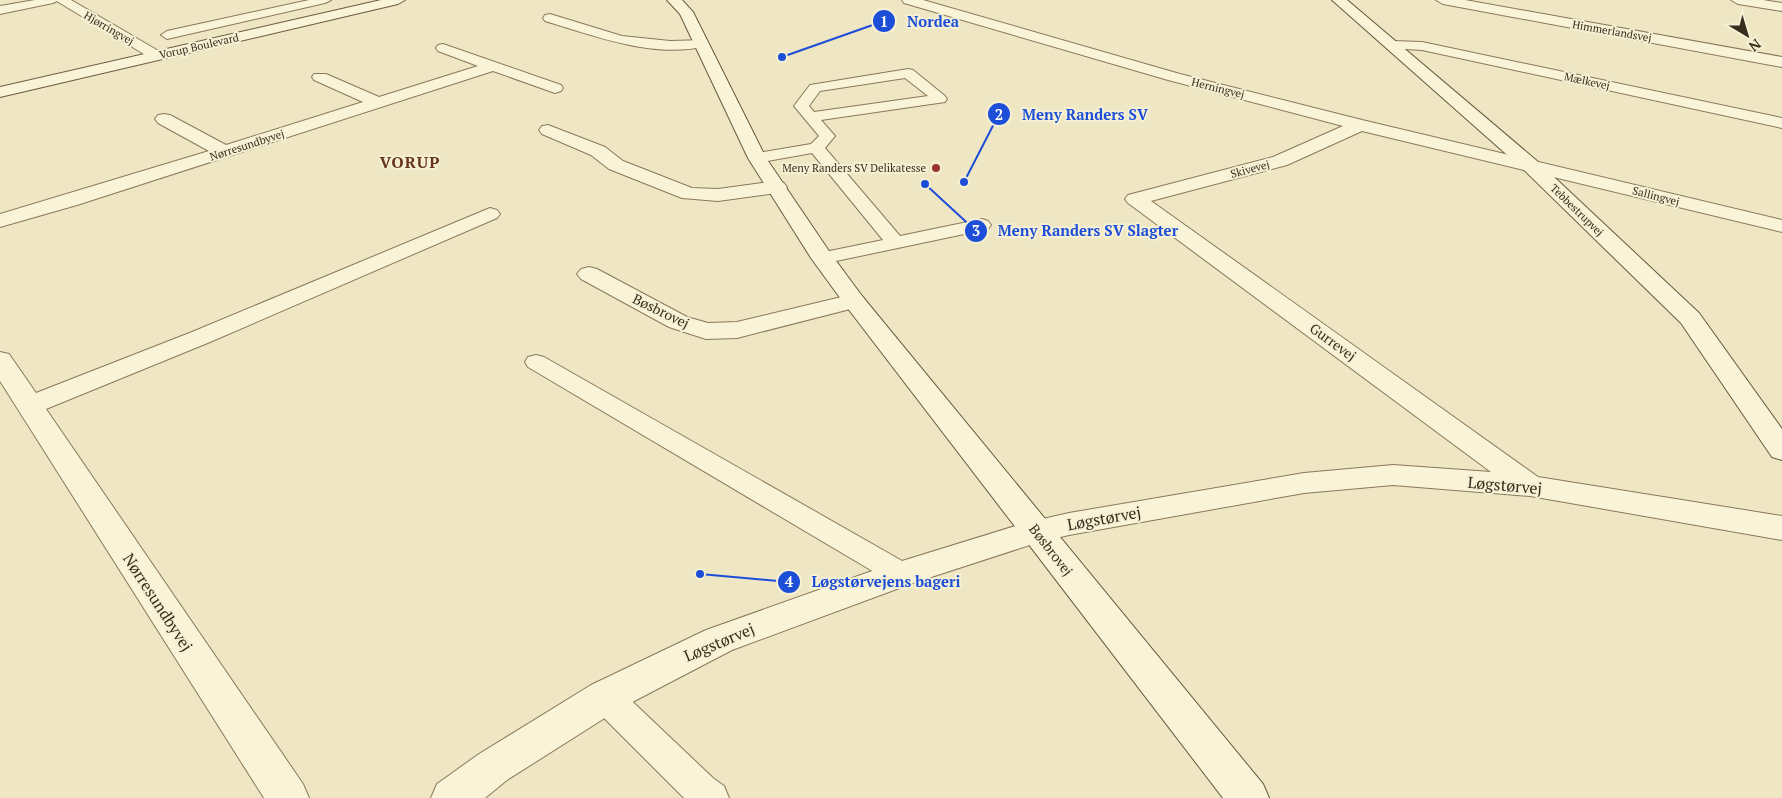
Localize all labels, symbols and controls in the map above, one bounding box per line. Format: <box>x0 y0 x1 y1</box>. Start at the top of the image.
callout: Nordea <box>871 6 969 36</box>
street label: Hjørringvej <box>82 8 136 48</box>
north arrow <box>1722 10 1772 60</box>
text: 1 <box>880 11 888 31</box>
text: Nordea <box>907 11 960 31</box>
street label: Himmerlandsvej <box>1571 17 1653 45</box>
street label: Vorup Boulevard <box>158 30 240 62</box>
text: N <box>1745 35 1765 57</box>
street label: Mælkevej <box>1563 69 1611 93</box>
street label: Herningvej <box>1190 75 1246 101</box>
callout: Meny Randers SV <box>987 99 1158 129</box>
text: 2 <box>995 104 1003 124</box>
text: Meny Randers SV <box>1022 104 1149 124</box>
street label: Nørresundbyvej <box>208 126 286 164</box>
district label: VORUP <box>380 151 440 173</box>
street label: Skivevej <box>1229 157 1271 181</box>
place label: Meny Randers SV Delikatesse <box>782 161 926 175</box>
marker: Meny Randers SV Delikatesse <box>930 162 942 174</box>
street label: Tebbestrupvej <box>1547 181 1607 239</box>
street label: Sallingvej <box>1631 183 1681 209</box>
callout: Meny Randers SV Slagter <box>963 216 1189 246</box>
text: 3 <box>972 220 980 240</box>
text: Meny Randers SV Slagter <box>998 220 1179 240</box>
street label: Bøsbrovej <box>630 289 693 332</box>
street label: Gurrevej <box>1306 318 1360 365</box>
street label: Løgstørvej <box>1467 471 1543 499</box>
street label: Løgstørvej <box>1065 501 1143 535</box>
street label: Bøsbrovej <box>1025 520 1078 580</box>
street label: Nørresundbyvej <box>118 549 198 655</box>
callout: Løgstørvejens bageri <box>777 567 971 597</box>
text: 4 <box>785 571 794 591</box>
text: Løgstørvejens bageri <box>812 571 960 591</box>
street label: Løgstørvej <box>680 617 758 667</box>

